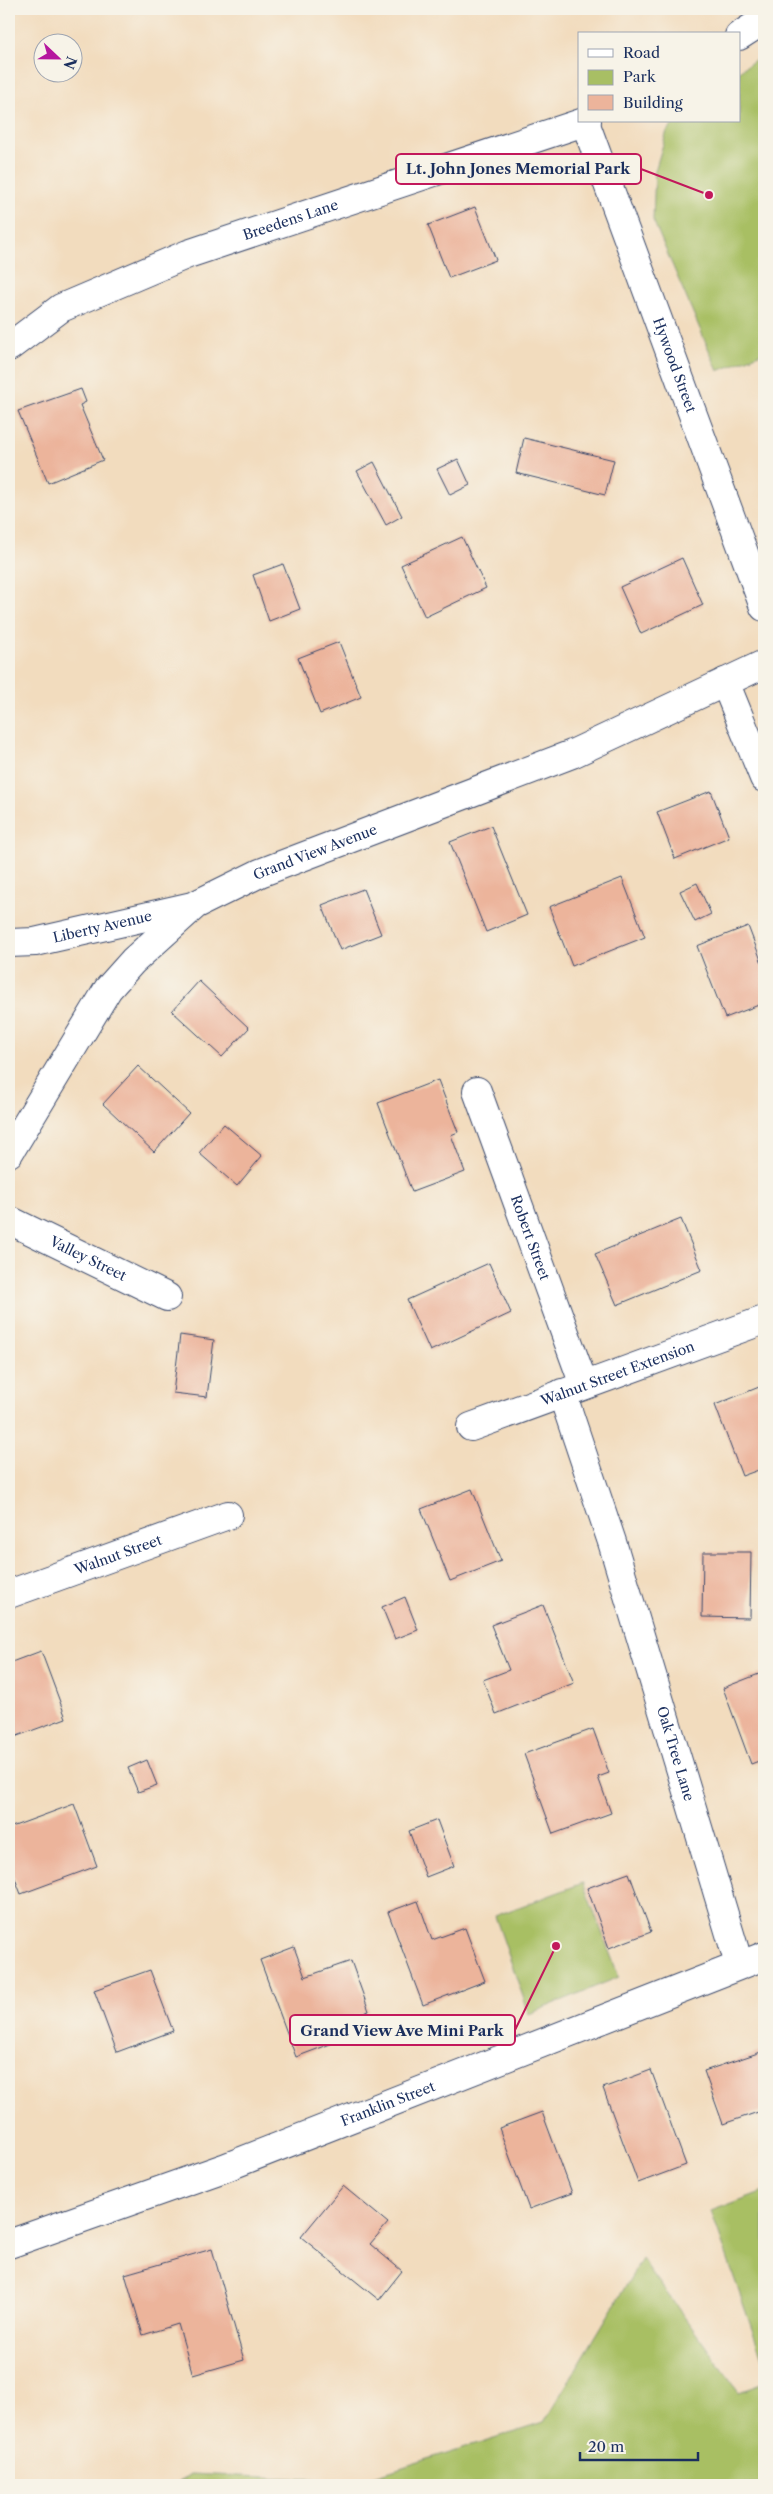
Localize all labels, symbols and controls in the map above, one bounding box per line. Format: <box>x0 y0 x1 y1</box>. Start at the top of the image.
north arrow <box>32 32 82 82</box>
legend <box>578 32 740 122</box>
text: Road <box>623 43 660 62</box>
text: N <box>59 54 81 72</box>
text: Park <box>623 67 657 86</box>
text: Building <box>623 93 683 112</box>
callout: Lt. John Jones Memorial Park <box>396 154 641 184</box>
text: Lt. John Jones Memorial Park <box>406 159 631 178</box>
street label: Breedens Lane <box>241 196 341 244</box>
street label: Hywood Street <box>649 315 700 415</box>
street label: Grand View Avenue <box>250 820 380 884</box>
street label: Liberty Avenue <box>51 907 154 947</box>
street label: Robert Street <box>507 1193 554 1283</box>
street label: Valley Street <box>46 1232 129 1285</box>
street label: Walnut Street Extension <box>537 1337 697 1410</box>
street label: Walnut Street <box>71 1531 164 1579</box>
street label: Oak Tree Lane <box>653 1704 698 1803</box>
callout: Grand View Ave Mini Park <box>290 2015 515 2045</box>
text: Grand View Ave Mini Park <box>300 2021 505 2040</box>
street label: Franklin Street <box>338 2077 438 2130</box>
scale bar <box>580 2429 698 2461</box>
text: 20 m <box>588 2437 624 2456</box>

